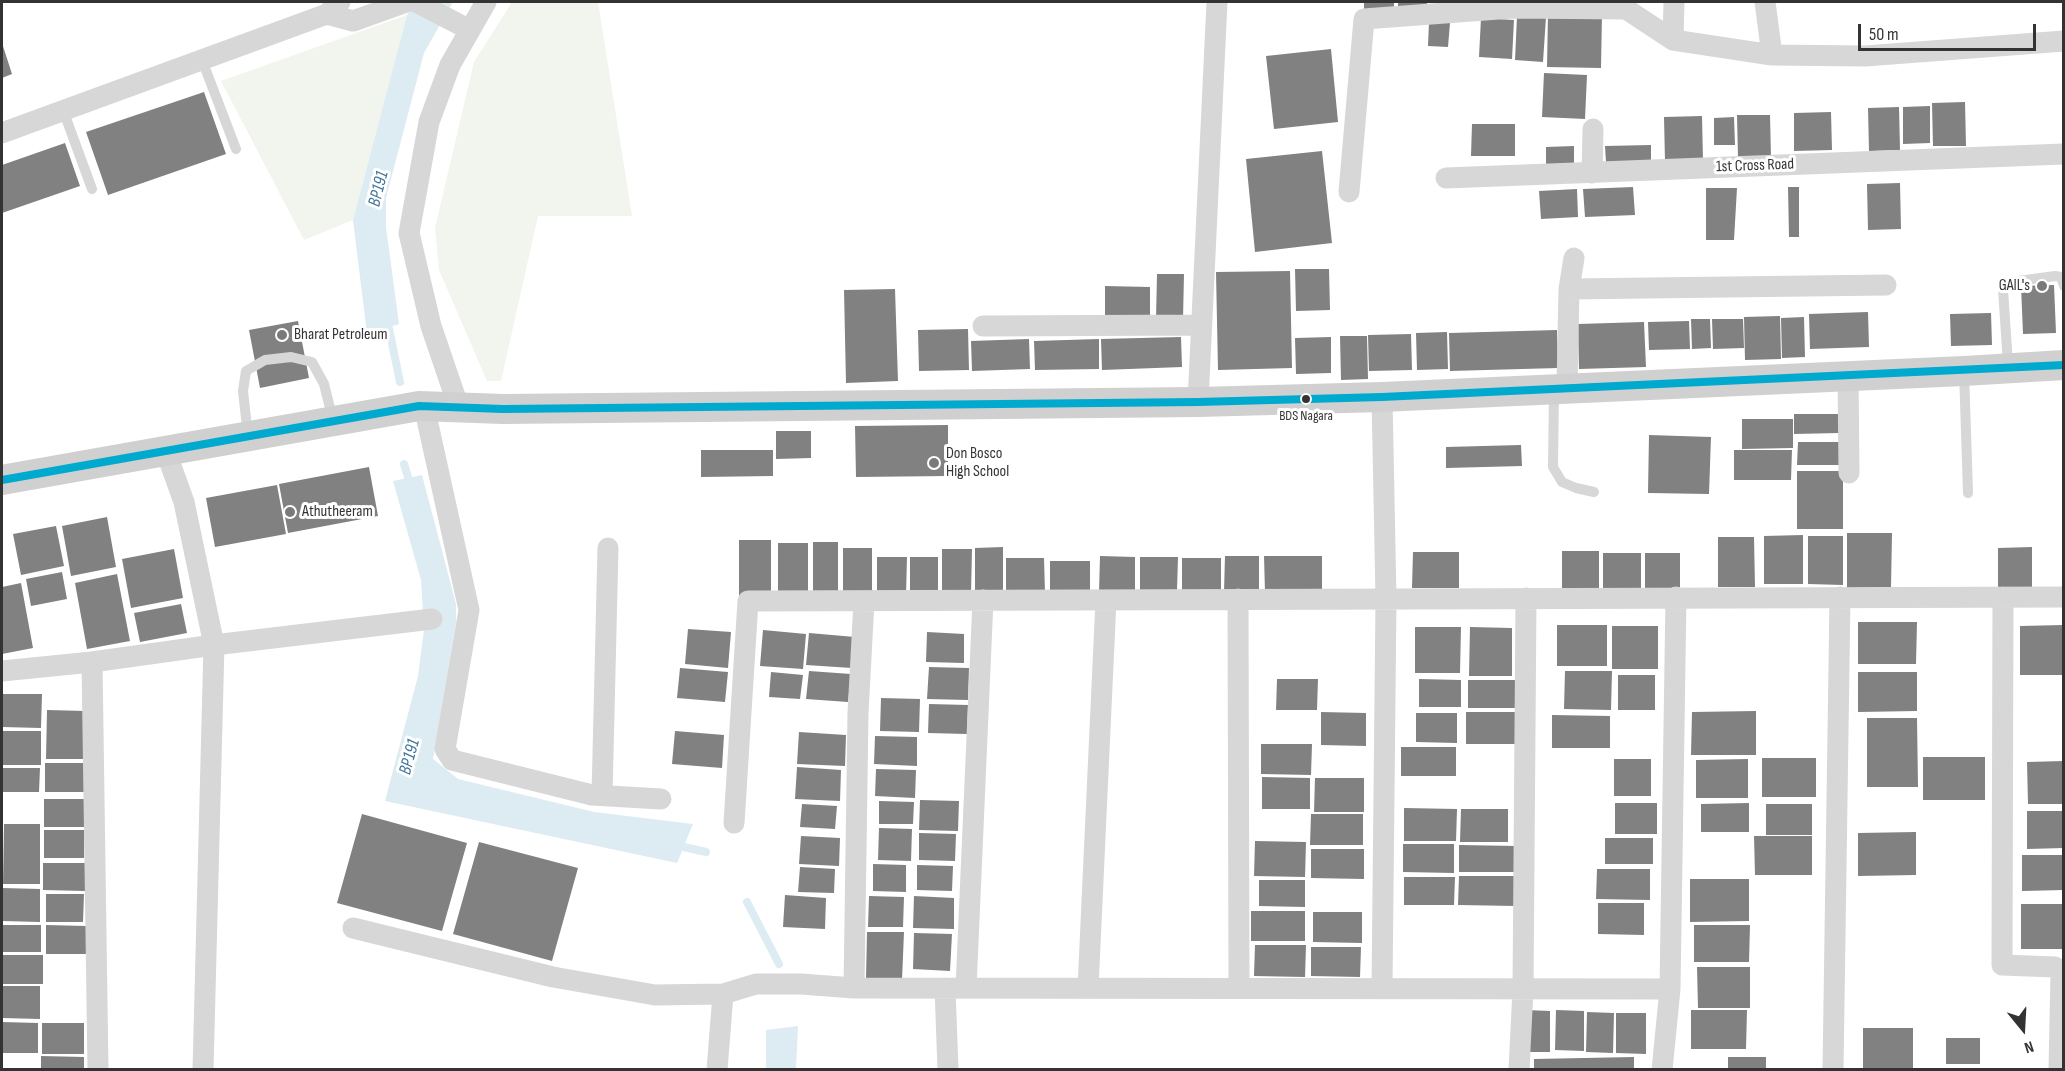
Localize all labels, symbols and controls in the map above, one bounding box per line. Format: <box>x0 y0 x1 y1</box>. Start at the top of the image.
scale bar <box>1861 12 2040 50</box>
text: 50 m <box>1869 24 1899 45</box>
street label: 1st Cross Road <box>1716 155 1794 177</box>
water label: BP191 <box>364 169 394 209</box>
place label: GAIL's <box>1999 276 2030 296</box>
marker: GAIL's <box>2035 279 2049 293</box>
place label: Bharat Petroleum <box>294 325 387 345</box>
marker: Bharat Petroleum <box>275 328 289 342</box>
marker: BDS Nagara <box>1300 393 1312 405</box>
place label: BDS Nagara <box>1279 408 1333 424</box>
place label: Don Bosco High School <box>946 444 1009 482</box>
marker: Don Bosco High School <box>927 456 941 470</box>
place label: Athutheeram <box>302 502 373 522</box>
marker: Athutheeram <box>283 505 297 519</box>
water label: BP191 <box>395 737 425 777</box>
north arrow <box>1993 999 2053 1059</box>
text: N <box>2022 1036 2036 1057</box>

